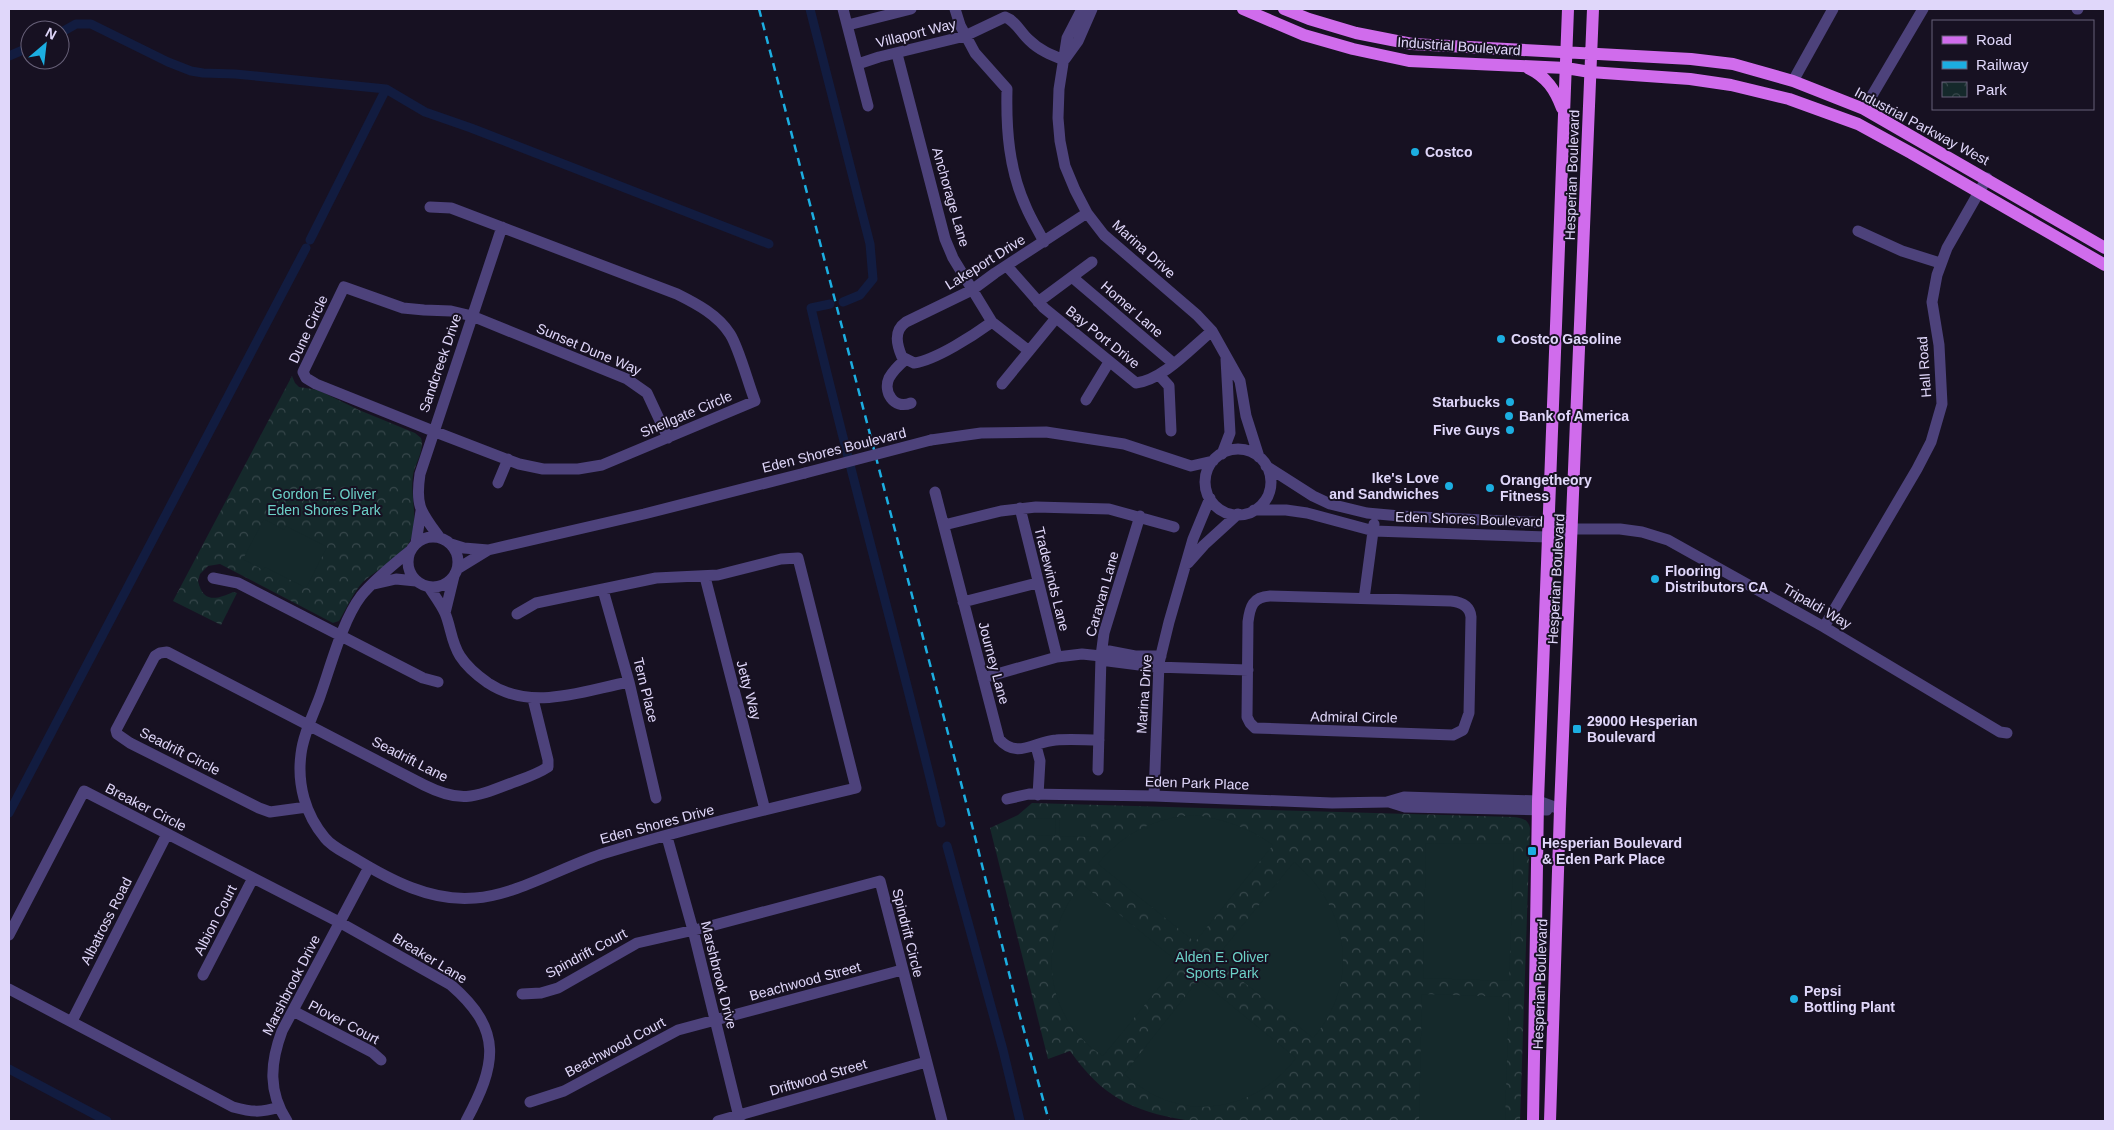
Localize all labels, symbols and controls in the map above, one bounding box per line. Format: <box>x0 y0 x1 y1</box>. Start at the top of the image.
street label: Villaport Way <box>874 15 958 51</box>
north arrow <box>20 20 70 70</box>
legend <box>1932 20 2094 110</box>
text: N <box>43 24 59 43</box>
text: Road <box>1976 31 2012 48</box>
street label: Industrial Boulevard <box>1397 34 1521 58</box>
text: Railway <box>1976 56 2029 73</box>
street label: Industrial Parkway West <box>1852 83 1992 169</box>
street label: Hesperian Boulevard <box>1562 109 1582 241</box>
place label: Costco <box>1425 144 1472 160</box>
street label: Anchorage Lane <box>929 145 973 249</box>
marker: Costco <box>1409 146 1421 158</box>
street label: Marina Drive <box>1109 217 1179 282</box>
street label: Lakeport Drive <box>942 231 1028 293</box>
street label: Homer Lane <box>1098 278 1166 340</box>
street label: Dune Circle <box>285 292 331 366</box>
street label: Bay Port Drive <box>1063 302 1143 372</box>
street label: Sandcreek Drive <box>416 311 464 415</box>
street label: Sunset Dune Way <box>534 320 644 378</box>
place label: Costco Gasoline <box>1511 331 1622 347</box>
marker: Costco Gasoline <box>1495 333 1507 345</box>
street label: Hall Road <box>1914 336 1934 398</box>
street label: Shellgate Circle <box>638 387 734 441</box>
place label: Starbucks <box>1432 394 1500 410</box>
marker: Starbucks <box>1504 396 1516 408</box>
place label: Bank of America <box>1519 408 1629 424</box>
marker: Bank of America <box>1503 410 1515 422</box>
place label: Five Guys <box>1433 422 1500 438</box>
street label: Eden Shores Boulevard <box>760 424 908 476</box>
marker: Five Guys <box>1504 424 1516 436</box>
place label: Ike's Love and Sandwiches <box>1329 470 1439 502</box>
place label: Orangetheory Fitness <box>1500 472 1592 504</box>
marker: Ike's Love and Sandwiches <box>1443 480 1455 492</box>
marker: Orangetheory Fitness <box>1484 482 1496 494</box>
park label: Gordon E. Oliver Eden Shores Park <box>267 486 382 518</box>
street label: Eden Shores Boulevard <box>1395 508 1543 530</box>
street label: Hesperian Boulevard <box>1545 513 1567 645</box>
street label: Tradewinds Lane <box>1031 525 1073 633</box>
street label: Caravan Lane <box>1082 549 1122 638</box>
place label: Flooring Distributors CA <box>1665 563 1768 595</box>
marker: Flooring Distributors CA <box>1649 573 1661 585</box>
street label: Tripaldi Way <box>1780 580 1854 632</box>
street label: Journey Lane <box>975 620 1013 706</box>
street label: Marina Drive <box>1133 654 1155 734</box>
street label: Tern Place <box>630 656 662 724</box>
street label: Jetty Way <box>733 658 765 722</box>
street label: Admiral Circle <box>1310 708 1398 726</box>
place label: 29000 Hesperian Boulevard <box>1587 713 1698 745</box>
marker: 29000 Hesperian Boulevard <box>1571 723 1583 735</box>
street label: Seadrift Circle <box>137 724 223 778</box>
street label: Seadrift Lane <box>369 733 451 785</box>
street label: Eden Park Place <box>1145 773 1250 793</box>
street label: Breaker Circle <box>103 780 189 834</box>
street label: Eden Shores Drive <box>598 801 716 847</box>
place label: Hesperian Boulevard & Eden Park Place <box>1542 835 1682 867</box>
marker: Hesperian Boulevard & Eden Park Place <box>1526 845 1538 857</box>
street label: Albatross Road <box>77 875 135 967</box>
street label: Albion Court <box>190 882 240 958</box>
street label: Spindrift Circle <box>889 887 927 979</box>
street label: Hesperian Boulevard <box>1530 918 1550 1050</box>
street label: Marshbrook Drive <box>698 919 740 1031</box>
street label: Spindrift Court <box>543 925 629 981</box>
street label: Breaker Lane <box>390 929 470 987</box>
street label: Marshbrook Drive <box>259 932 323 1038</box>
park label: Alden E. Oliver Sports Park <box>1175 949 1269 981</box>
street label: Beachwood Street <box>748 958 862 1004</box>
place label: Pepsi Bottling Plant <box>1804 983 1895 1015</box>
marker: Pepsi Bottling Plant <box>1788 993 1800 1005</box>
street label: Plover Court <box>306 997 382 1047</box>
street label: Beachwood Court <box>562 1014 668 1080</box>
street label: Driftwood Street <box>768 1055 869 1099</box>

